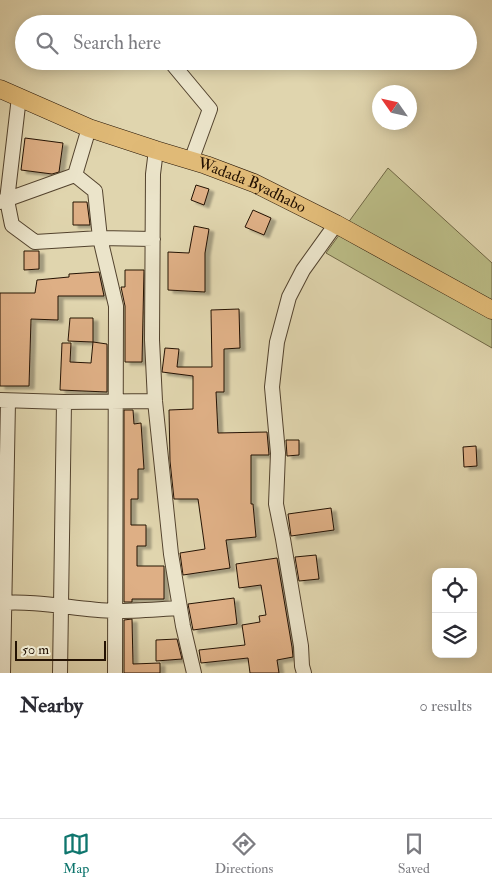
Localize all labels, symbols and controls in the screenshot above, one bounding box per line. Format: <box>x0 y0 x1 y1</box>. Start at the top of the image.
search box <box>15 15 477 70</box>
icon: search <box>33 29 61 57</box>
text: Search here <box>73 31 161 55</box>
north arrow <box>372 85 417 130</box>
street label: Wadada Byadhabo <box>195 153 310 218</box>
map controls <box>432 568 477 658</box>
button: locate <box>432 568 477 613</box>
button: layers <box>432 613 477 658</box>
scale bar <box>15 638 106 661</box>
text: 50 m <box>22 641 49 658</box>
text: Nearby <box>20 692 83 719</box>
text: 0 results <box>419 696 472 716</box>
tab: Map <box>62 830 90 877</box>
tab: Directions <box>215 830 273 877</box>
tab: Saved <box>398 830 430 877</box>

